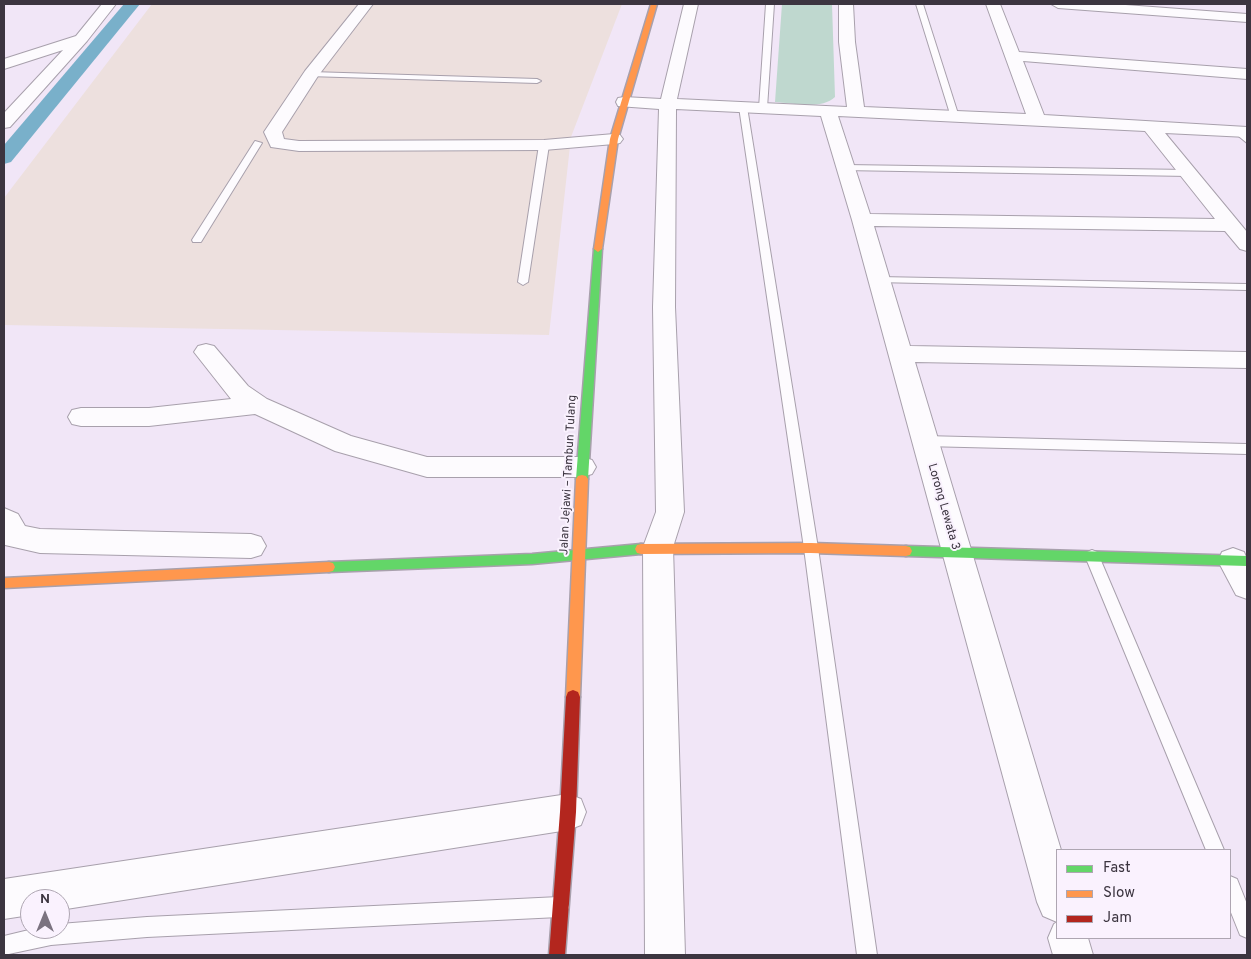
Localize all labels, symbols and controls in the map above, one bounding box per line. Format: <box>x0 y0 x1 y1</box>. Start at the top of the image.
street label: Jalan Jejawi – Tambun Tulang <box>558 395 580 555</box>
street label: Lorong Lewata 3 <box>924 462 962 552</box>
legend <box>1056 849 1231 939</box>
text: Fast <box>1103 859 1131 878</box>
text: Slow <box>1103 884 1135 903</box>
north arrow <box>20 889 70 939</box>
text: N <box>40 891 50 908</box>
text: Jam <box>1103 909 1132 928</box>

